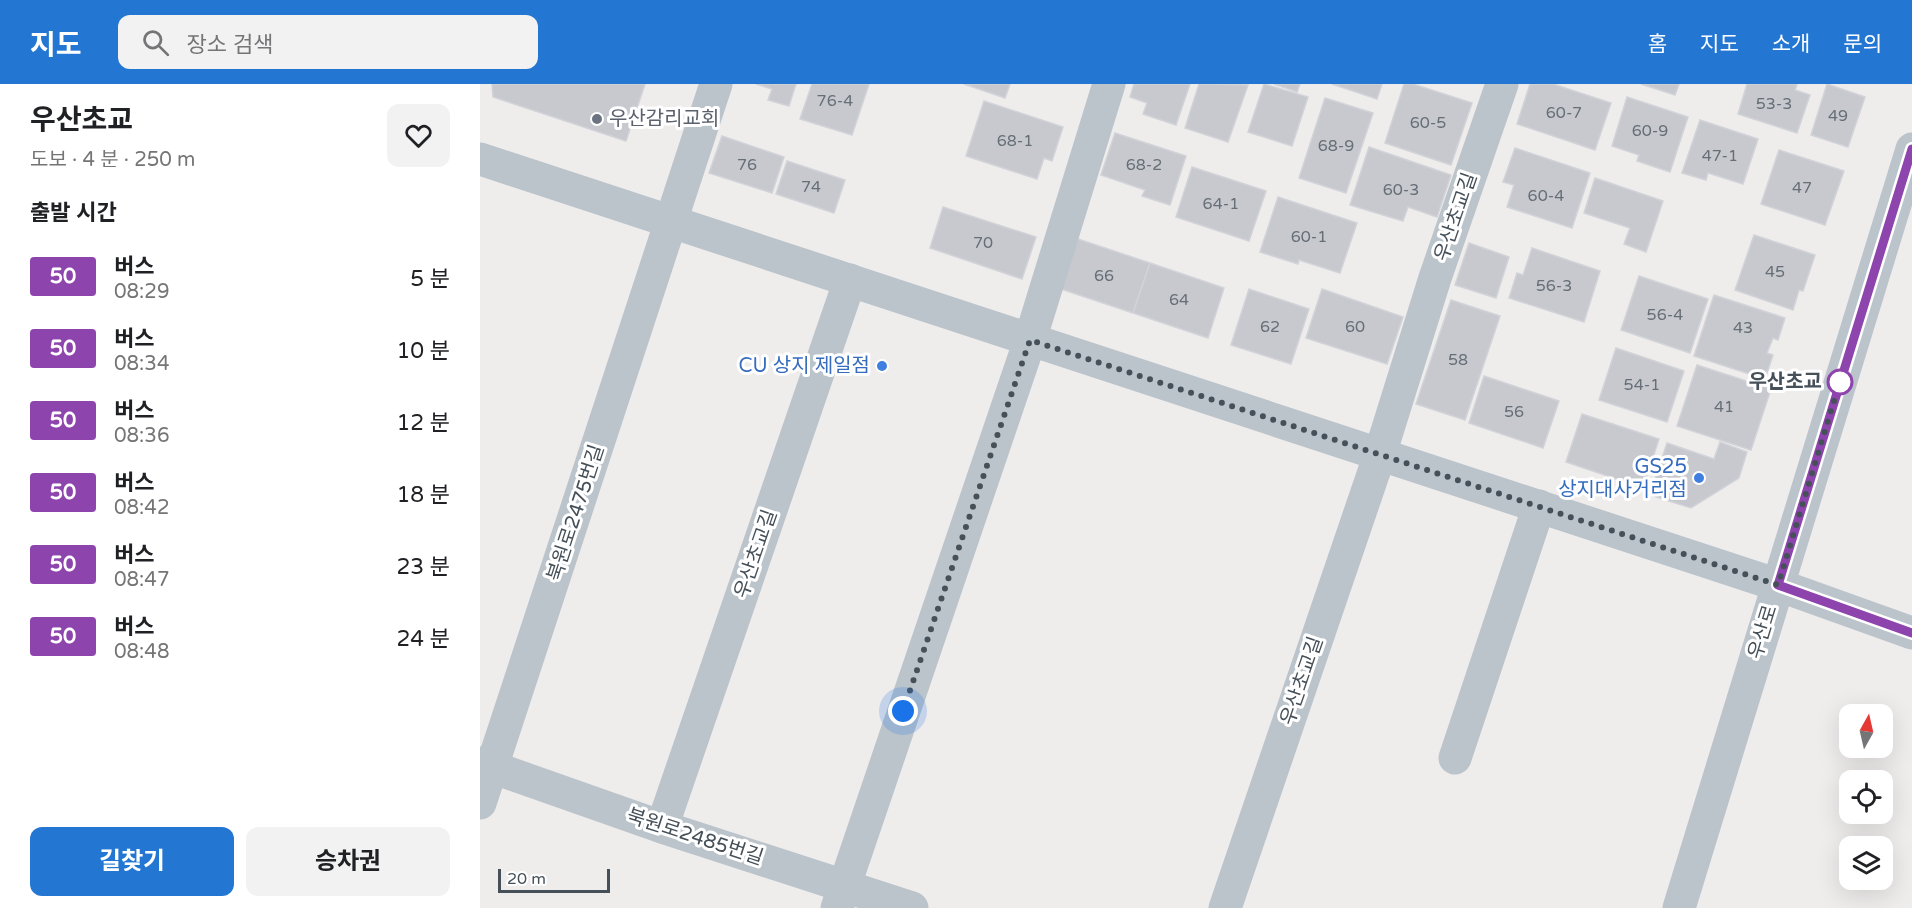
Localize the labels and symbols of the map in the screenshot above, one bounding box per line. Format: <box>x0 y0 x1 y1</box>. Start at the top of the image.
house number: 76-4 <box>817 91 853 111</box>
house number: 53-3 <box>1756 94 1792 114</box>
house number: 60-7 <box>1546 103 1582 123</box>
house number: 49 <box>1828 106 1848 126</box>
place label: 우산감리교회 <box>609 107 719 131</box>
marker: 우산감리교회 <box>590 112 604 126</box>
house number: 60-5 <box>1410 113 1446 133</box>
house number: 60-9 <box>1632 121 1668 141</box>
house number: 68-1 <box>997 131 1033 151</box>
house number: 68-9 <box>1318 136 1354 156</box>
house number: 47-1 <box>1702 146 1738 166</box>
house number: 76 <box>737 155 757 175</box>
house number: 68-2 <box>1126 155 1162 175</box>
street label: 우산초교길 <box>1430 170 1482 264</box>
house number: 74 <box>801 177 821 197</box>
house number: 47 <box>1792 178 1812 198</box>
house number: 60-3 <box>1383 180 1419 200</box>
house number: 60-4 <box>1528 186 1564 206</box>
house number: 64-1 <box>1203 194 1239 214</box>
house number: 60-1 <box>1291 227 1327 247</box>
house number: 70 <box>973 233 993 253</box>
house number: 45 <box>1765 262 1785 282</box>
house number: 66 <box>1094 266 1114 286</box>
house number: 56-3 <box>1536 276 1572 296</box>
house number: 64 <box>1169 290 1189 310</box>
house number: 56-4 <box>1647 305 1683 325</box>
house number: 62 <box>1260 317 1280 337</box>
house number: 60 <box>1345 317 1365 337</box>
house number: 43 <box>1733 318 1753 338</box>
house number: 58 <box>1448 350 1468 370</box>
place label: CU 상지 제일점 <box>739 354 870 378</box>
marker: CU 상지 제일점 <box>875 359 889 373</box>
marker: 우산초교 <box>1827 369 1853 395</box>
place label: 우산초교 <box>1748 370 1822 394</box>
house number: 54-1 <box>1624 375 1660 395</box>
house number: 41 <box>1714 397 1734 417</box>
house number: 56 <box>1504 402 1524 422</box>
street label: 북원로2475번길 <box>543 442 609 584</box>
place label: GS25 상지대사거리점 <box>1558 455 1687 502</box>
marker: GS25 상지대사거리점 <box>1692 471 1706 485</box>
street label: 우산초교길 <box>730 507 782 601</box>
street label: 우산로 <box>1743 602 1783 662</box>
street label: 우산초교길 <box>1276 634 1328 728</box>
your location <box>888 696 918 726</box>
north arrow <box>1839 704 1893 758</box>
street label: 북원로2485번길 <box>624 804 766 870</box>
scale bar <box>498 866 610 894</box>

